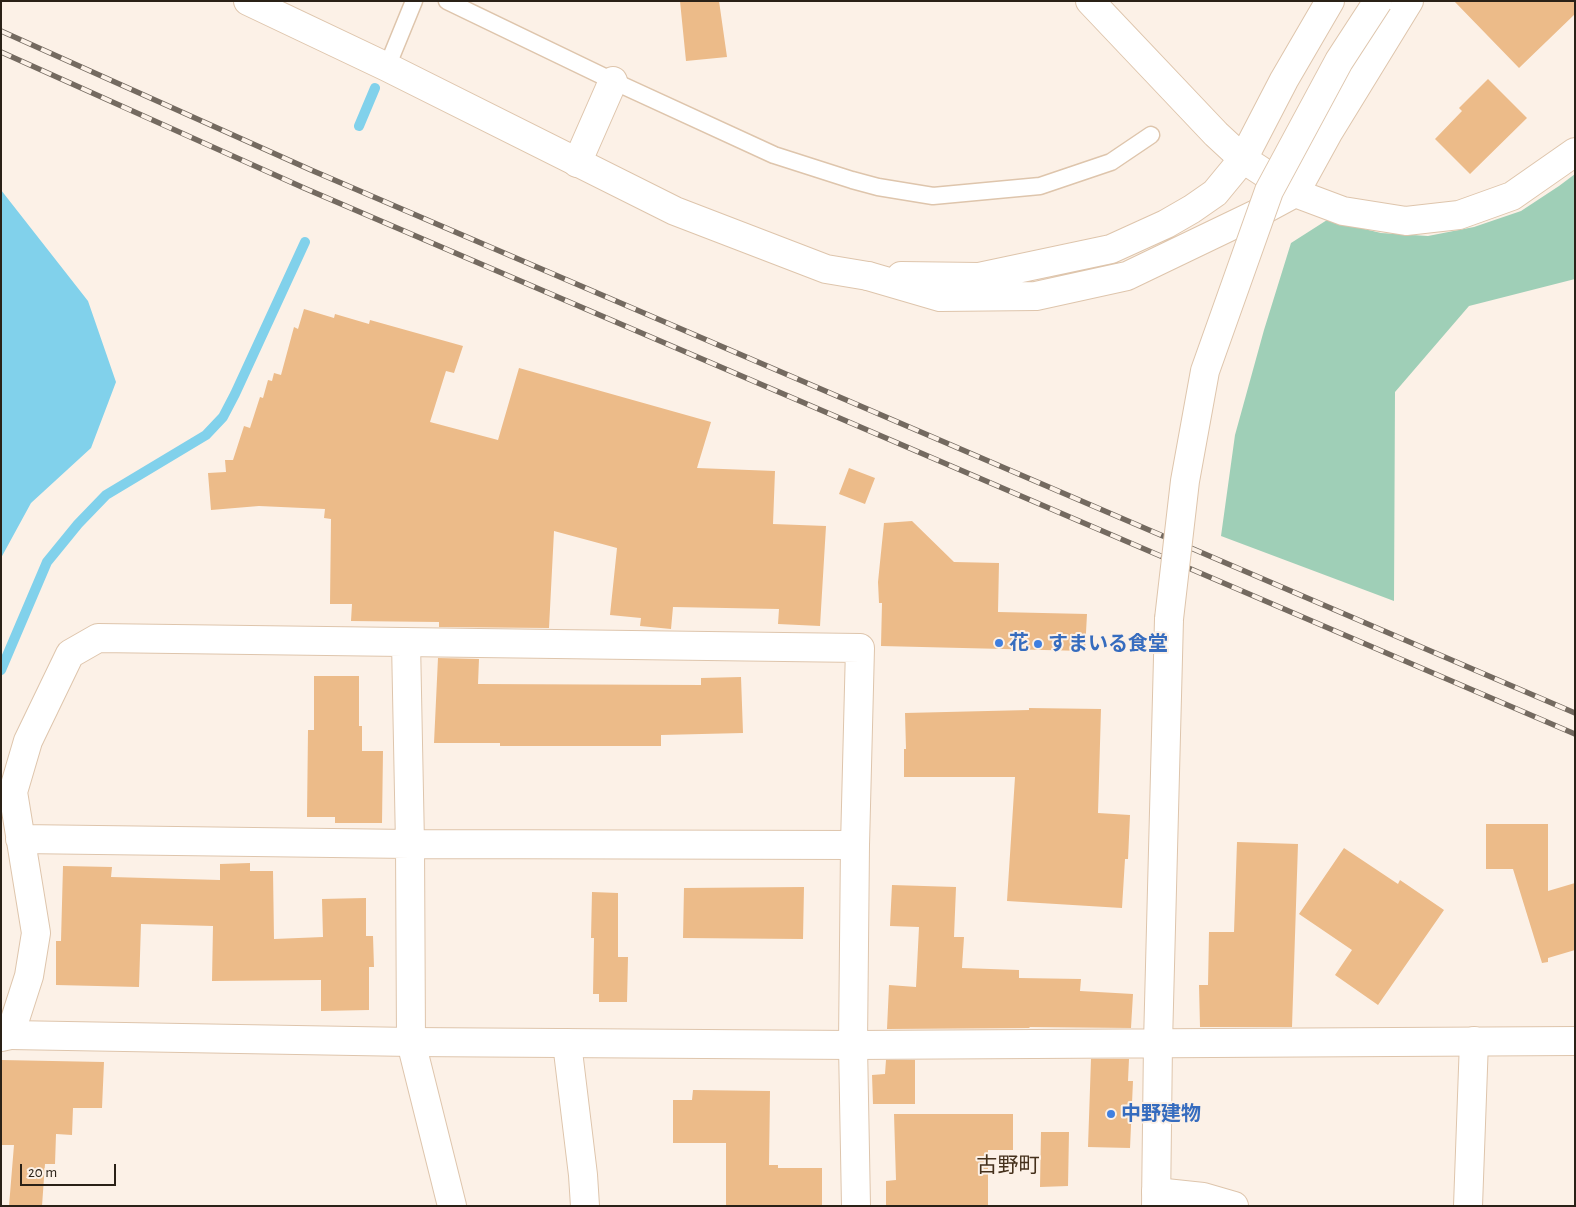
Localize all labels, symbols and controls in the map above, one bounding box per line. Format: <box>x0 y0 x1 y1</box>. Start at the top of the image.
place label: 花 <box>1009 631 1029 655</box>
place label: すまいる食堂 <box>1048 632 1168 656</box>
marker: 花 <box>993 637 1005 649</box>
marker: すまいる食堂 <box>1032 638 1044 650</box>
place label: 中野建物 <box>1121 1102 1201 1126</box>
marker: 中野建物 <box>1105 1108 1117 1120</box>
district label: 古野町 <box>977 1153 1039 1179</box>
scale bar <box>22 1154 119 1186</box>
text: 20 m <box>28 1165 57 1180</box>

